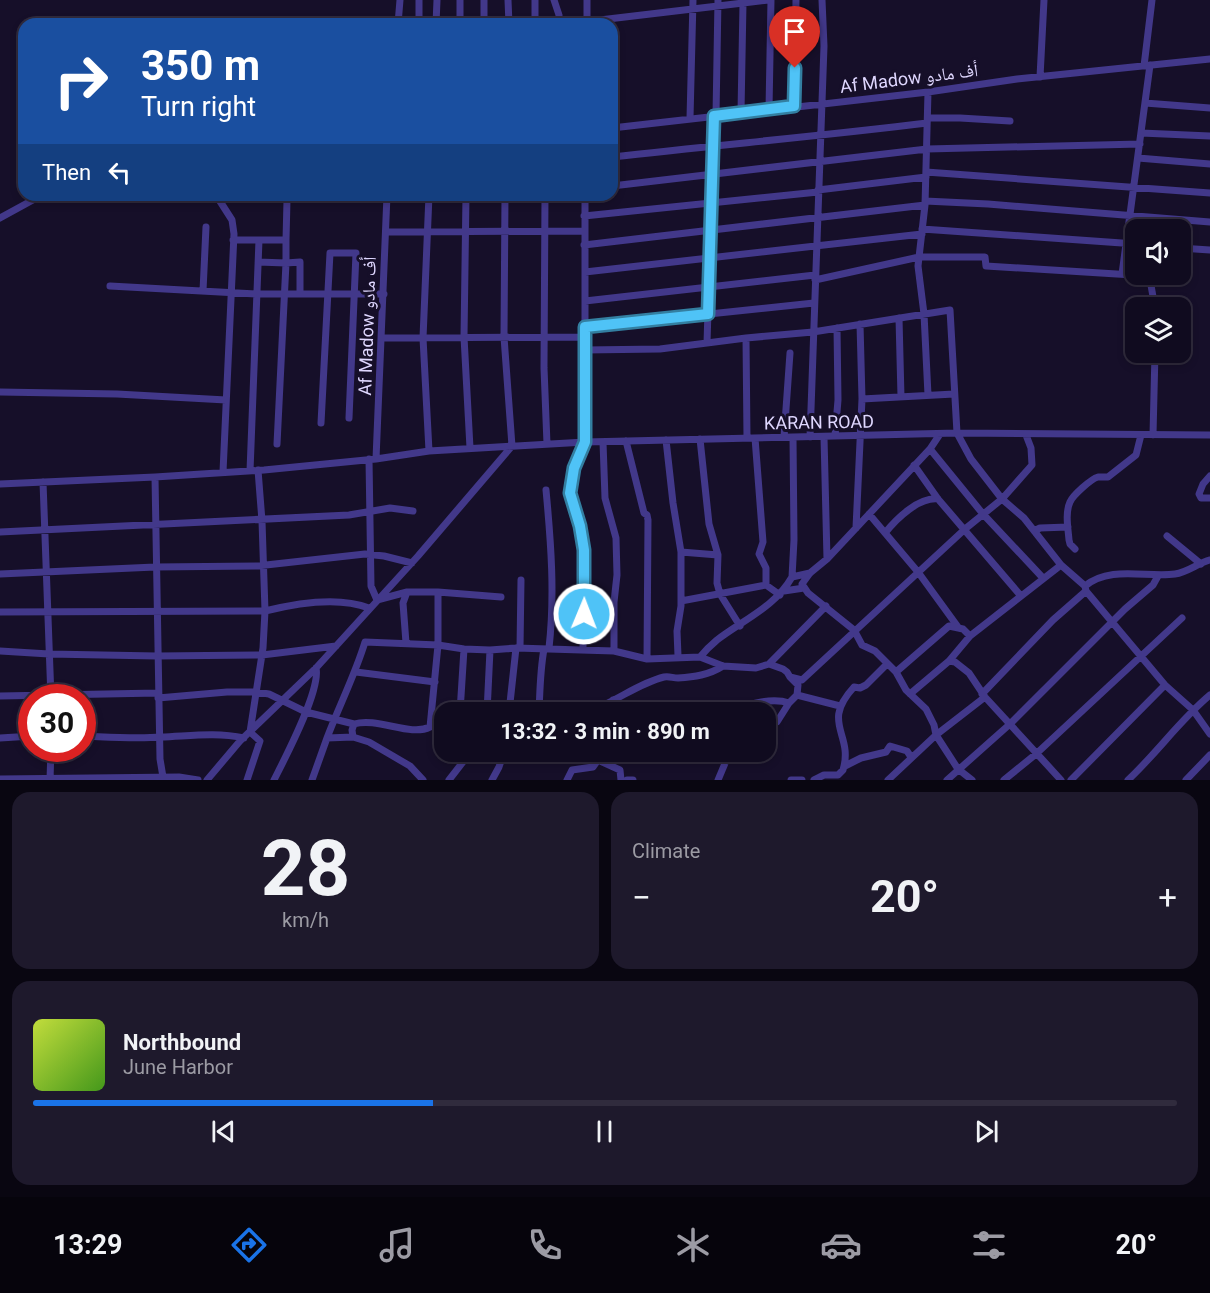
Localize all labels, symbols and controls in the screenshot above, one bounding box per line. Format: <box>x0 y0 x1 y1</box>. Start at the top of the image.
pin <box>769 6 820 68</box>
icon: arrive <box>778 15 811 48</box>
text: 350 m <box>141 41 260 90</box>
icon: right <box>42 42 120 120</box>
street label: Af Madow أف مادو <box>839 59 979 97</box>
text: Turn right <box>141 91 256 123</box>
icon: left <box>103 156 136 189</box>
text: Then <box>42 160 91 185</box>
map controls <box>1125 219 1191 363</box>
button: sound <box>1125 219 1191 285</box>
street label: Af Madow أف مادو <box>354 256 380 396</box>
button: layers <box>1125 297 1191 363</box>
street label: KARAN ROAD <box>764 411 874 433</box>
position arrow <box>552 582 616 646</box>
speed limit sign: 30 <box>18 684 96 762</box>
text: 13:32 · 3 min · 890 m <box>500 719 710 744</box>
text: 28 <box>261 823 350 914</box>
text: Climate <box>632 839 700 863</box>
text: 20° <box>870 870 939 923</box>
text: − <box>632 878 651 917</box>
text: + <box>1158 878 1177 917</box>
text: km/h <box>282 908 329 932</box>
text: Northbound <box>123 1030 241 1055</box>
text: June Harbor <box>123 1055 233 1079</box>
icon: previous <box>207 1115 240 1148</box>
icon: pause <box>588 1115 621 1148</box>
icon: next <box>970 1115 1003 1148</box>
icon: directions <box>228 1224 270 1266</box>
icon: music <box>376 1224 418 1266</box>
icon: phone <box>524 1224 566 1266</box>
icon: climate <box>672 1224 714 1266</box>
icon: car <box>820 1224 862 1266</box>
icon: filters <box>968 1224 1010 1266</box>
text: 13:29 <box>53 1229 123 1261</box>
text: 20° <box>1116 1229 1157 1261</box>

